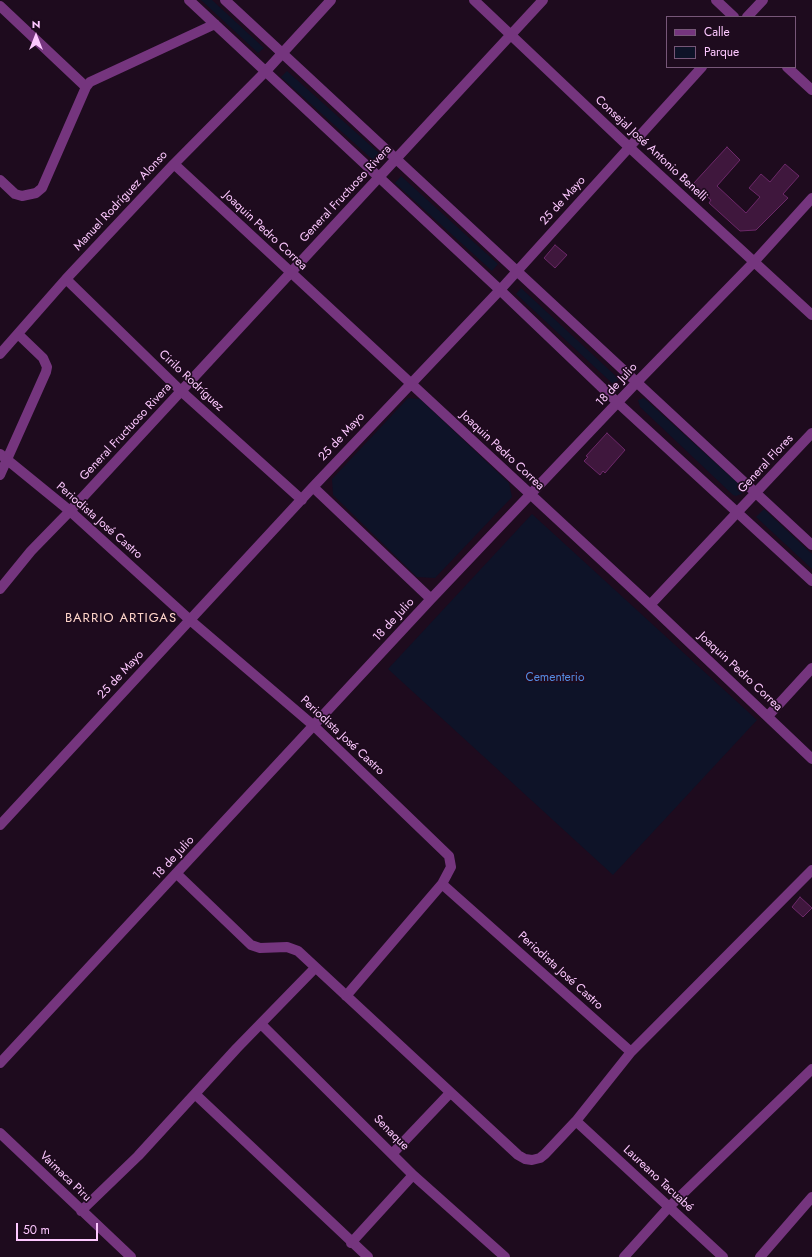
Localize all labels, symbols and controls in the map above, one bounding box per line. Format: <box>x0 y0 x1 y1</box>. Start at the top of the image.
north arrow <box>16 16 56 56</box>
text: N <box>32 16 40 32</box>
legend <box>666 16 796 68</box>
text: Calle <box>704 23 730 41</box>
text: Parque <box>704 43 739 61</box>
street label: Consejal José Antonio Benelli <box>592 93 710 205</box>
street label: General Fructuoso Rivera <box>297 142 395 246</box>
street label: Manuel Rodríguez Alonso <box>71 148 171 254</box>
street label: 25 de Mayo <box>537 174 589 228</box>
street label: Joaquin Pedro Correa <box>220 188 310 274</box>
street label: Cirilo Rodríguez <box>156 347 226 415</box>
street label: 18 de Julio <box>593 360 641 410</box>
street label: General Fructuoso Rivera <box>77 380 175 484</box>
street label: Joaquin Pedro Correa <box>457 408 547 494</box>
street label: 25 de Mayo <box>316 410 368 464</box>
street label: General Flores <box>735 432 797 496</box>
street label: Periodista José Castro <box>53 480 145 562</box>
street label: 18 de Julio <box>370 595 418 645</box>
district label: BARRIO ARTIGAS <box>65 611 177 627</box>
street label: Joaquin Pedro Correa <box>695 629 785 715</box>
street label: 25 de Mayo <box>95 648 147 702</box>
park label: Cementerio <box>525 671 585 685</box>
street label: Periodista José Castro <box>297 693 387 779</box>
street label: 18 de Julio <box>150 833 198 883</box>
street label: Periodista José Castro <box>515 929 605 1013</box>
street label: Senaque <box>370 1112 412 1154</box>
street label: Laureano Tacuabé <box>620 1143 696 1215</box>
street label: Vaimaca Piru <box>36 1149 94 1205</box>
scale bar <box>18 1215 100 1241</box>
text: 50 m <box>23 1221 50 1239</box>

